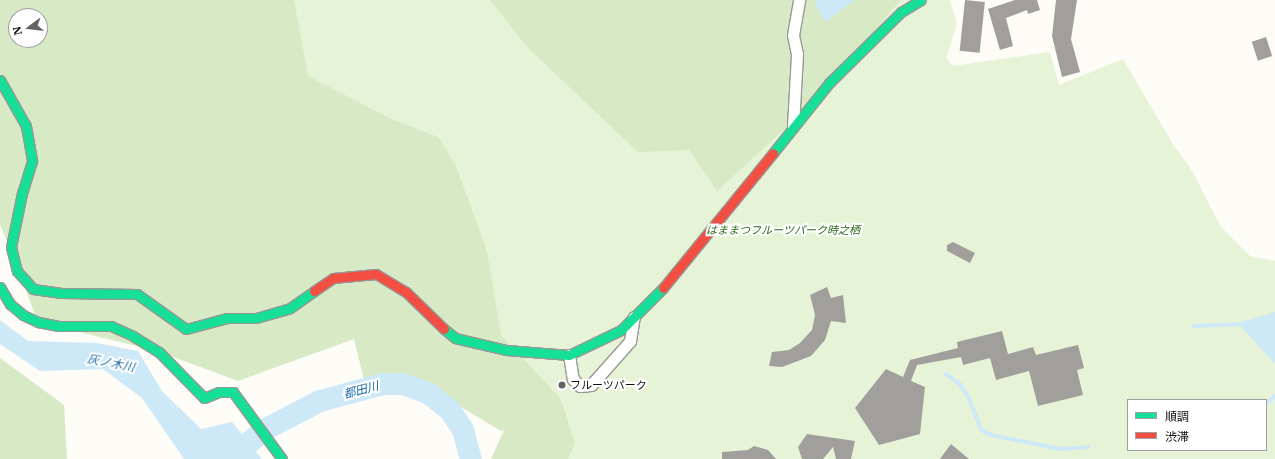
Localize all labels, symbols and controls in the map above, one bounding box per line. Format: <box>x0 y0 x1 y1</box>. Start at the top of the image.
north arrow <box>8 8 48 48</box>
text: N <box>9 25 25 37</box>
park label: はままつフルーツパーク時之栖 <box>706 223 860 237</box>
water label: 灰ノ木川 <box>86 351 136 375</box>
water label: 都田川 <box>342 378 380 402</box>
place label: フルーツパーク <box>570 378 647 392</box>
marker: フルーツパーク <box>557 380 567 390</box>
legend <box>1127 399 1267 451</box>
text: 順調 <box>1165 409 1189 424</box>
text: 渋滞 <box>1165 429 1189 444</box>

